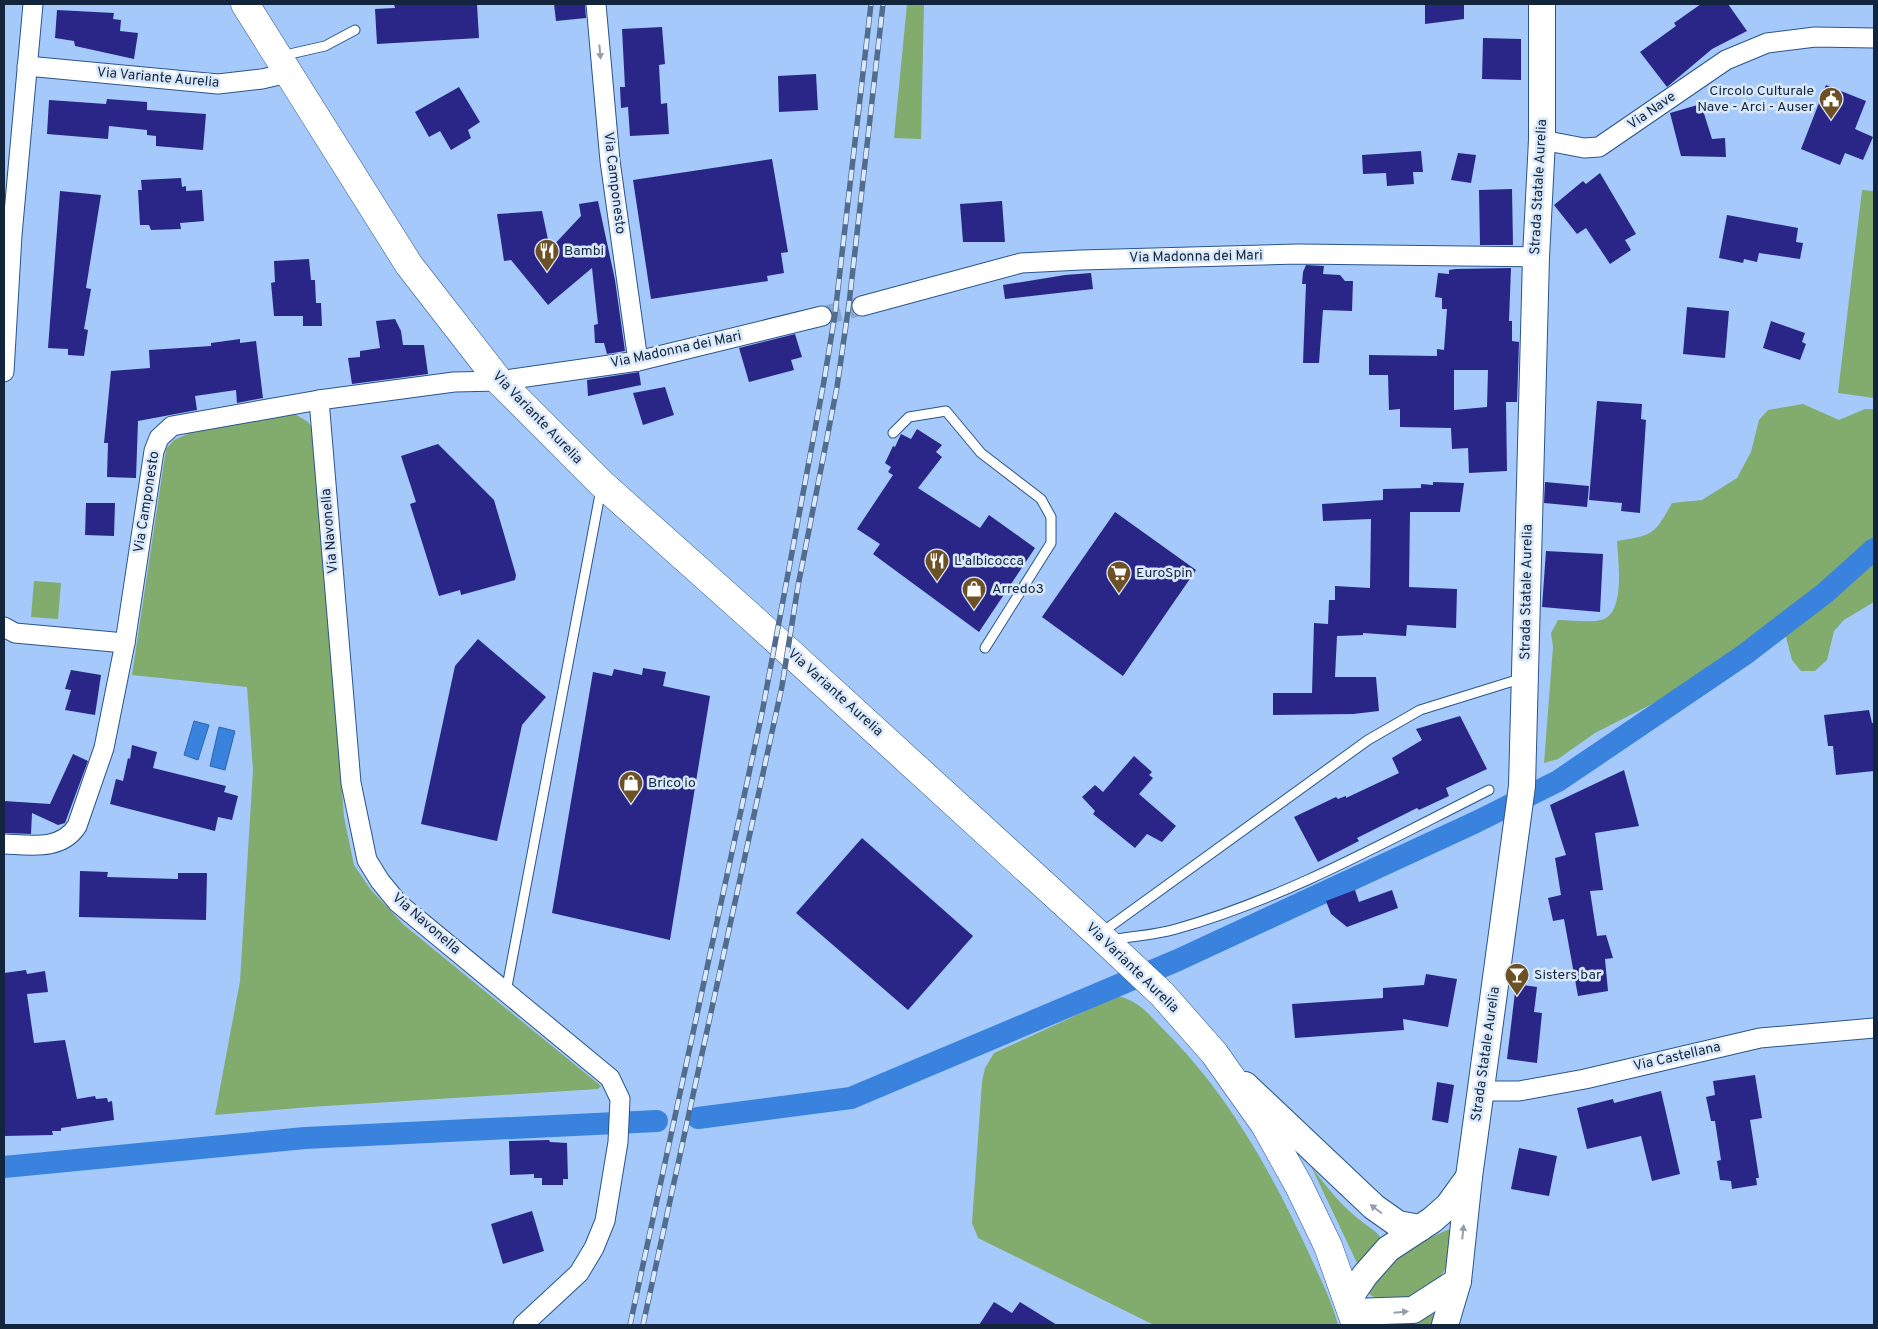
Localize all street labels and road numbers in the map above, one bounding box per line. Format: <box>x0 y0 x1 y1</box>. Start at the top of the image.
street label: Via Variante Aurelia <box>96 64 220 92</box>
street label: Via Nave <box>1625 88 1679 134</box>
street label: Strada Statale Aurelia <box>1527 119 1551 255</box>
street label: Via Camponesto <box>599 131 629 235</box>
street label: Via Madonna dei Mari <box>1129 247 1263 267</box>
street label: Via Madonna dei Mari <box>609 328 743 372</box>
street label: Via Variante Aurelia <box>488 368 586 468</box>
street label: Via Camponesto <box>131 450 163 554</box>
street label: Via Navonella <box>318 488 342 574</box>
street label: Strada Statale Aurelia <box>1517 524 1537 660</box>
street label: Via Variante Aurelia <box>784 646 886 740</box>
street label: Via Navonella <box>388 890 464 958</box>
street label: Via Variante Aurelia <box>1082 919 1182 1017</box>
street label: Strada Statale Aurelia <box>1468 986 1504 1122</box>
street label: Via Castellana <box>1632 1039 1722 1075</box>

